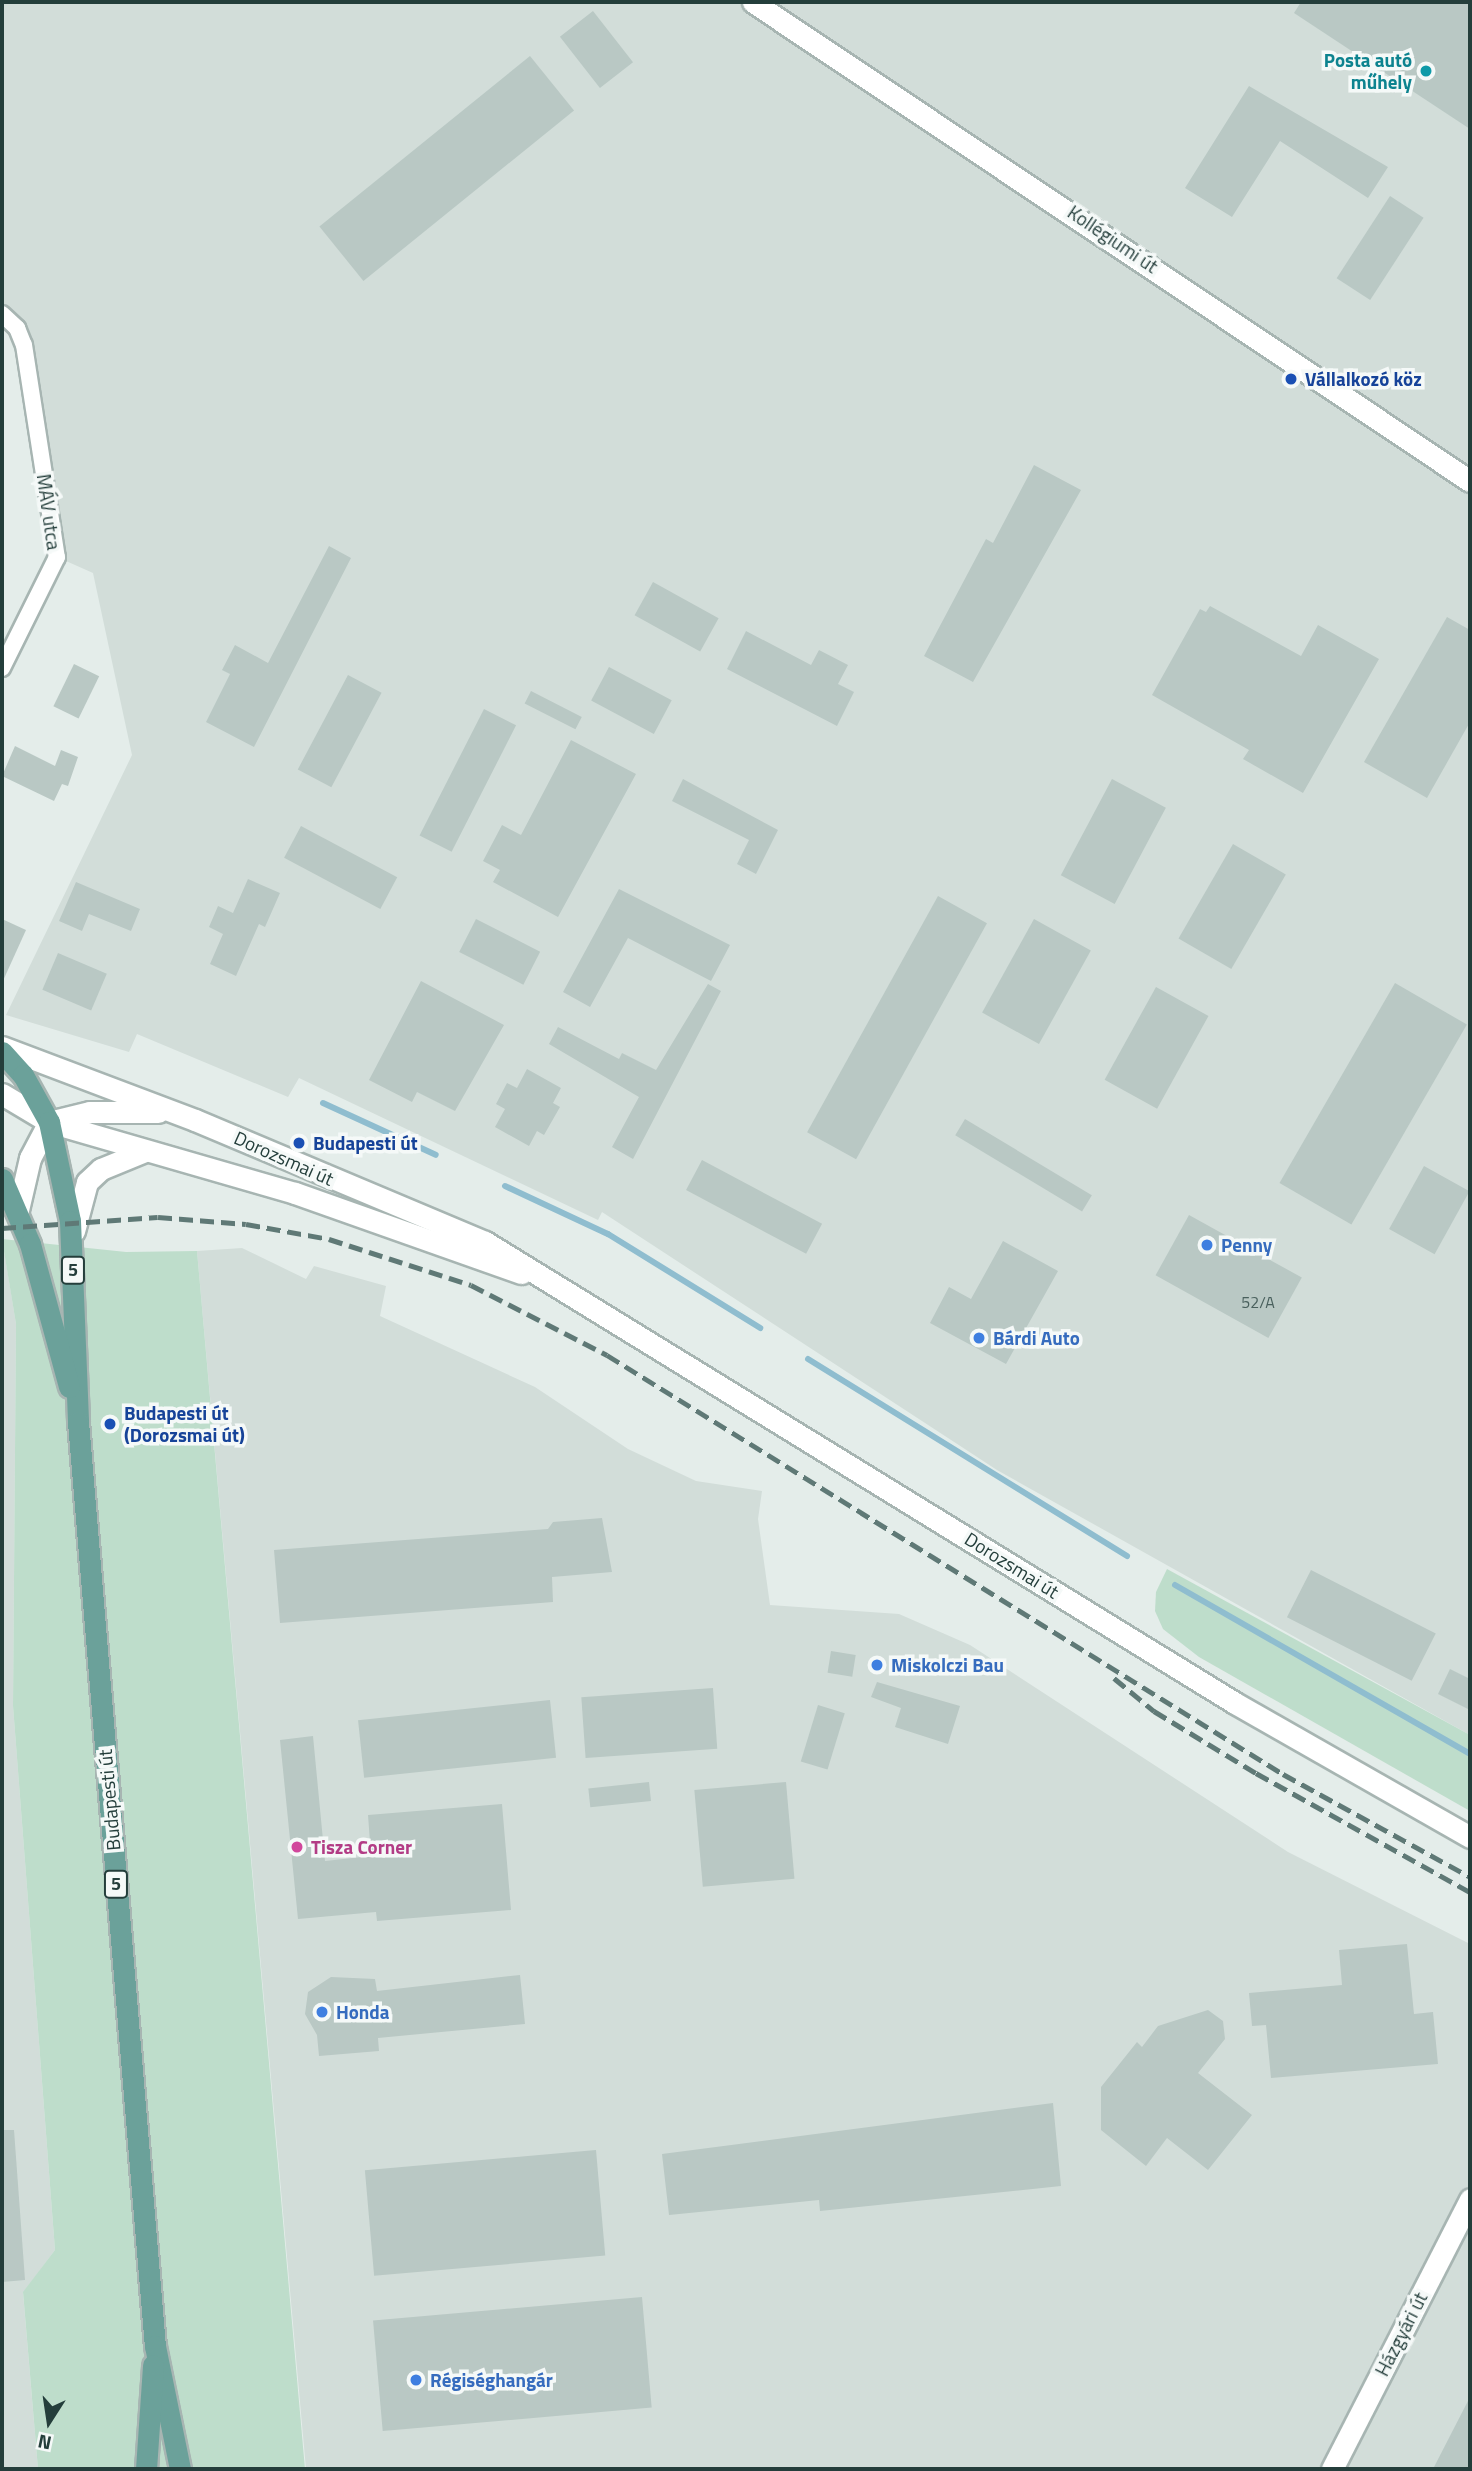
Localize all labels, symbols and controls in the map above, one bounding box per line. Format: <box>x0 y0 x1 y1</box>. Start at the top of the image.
place label: Posta autó műhely <box>1324 49 1412 93</box>
marker: Posta autó műhely <box>1418 63 1434 79</box>
street label: Kollégiumi út <box>1064 200 1162 278</box>
place label: Vállalkozó köz <box>1305 368 1422 390</box>
marker: Vállalkozó köz <box>1283 371 1299 387</box>
street label: MÁV utca <box>32 473 66 551</box>
street label: Dorozsmai út <box>231 1126 337 1190</box>
place label: Budapesti út <box>313 1132 418 1154</box>
marker: Budapesti út <box>291 1135 307 1151</box>
place label: Penny <box>1221 1234 1272 1256</box>
marker: Penny <box>1199 1237 1215 1253</box>
road number: 5 <box>61 1255 85 1284</box>
house number: 52/A <box>1241 1292 1275 1312</box>
place label: Bárdi Auto <box>993 1327 1080 1349</box>
marker: Bárdi Auto <box>971 1330 987 1346</box>
place label: Budapesti út (Dorozsmai út) <box>124 1402 245 1446</box>
marker: Budapesti út (Dorozsmai út) <box>102 1416 118 1432</box>
street label: Dorozsmai út <box>961 1527 1063 1603</box>
place label: Miskolczi Bau <box>891 1654 1004 1676</box>
marker: Miskolczi Bau <box>869 1657 885 1673</box>
street label: Budapesti út <box>93 1748 125 1852</box>
place label: Tisza Corner <box>311 1836 412 1858</box>
marker: Tisza Corner <box>289 1839 305 1855</box>
road number: 5 <box>104 1870 128 1898</box>
place label: Honda <box>336 2001 390 2023</box>
marker: Honda <box>314 2004 330 2020</box>
street label: Házgyári út <box>1370 2288 1432 2380</box>
place label: Régiséghangár <box>430 2369 553 2391</box>
marker: Régiséghangár <box>408 2372 424 2388</box>
north arrow <box>14 2387 84 2457</box>
text: N <box>35 2427 54 2459</box>

